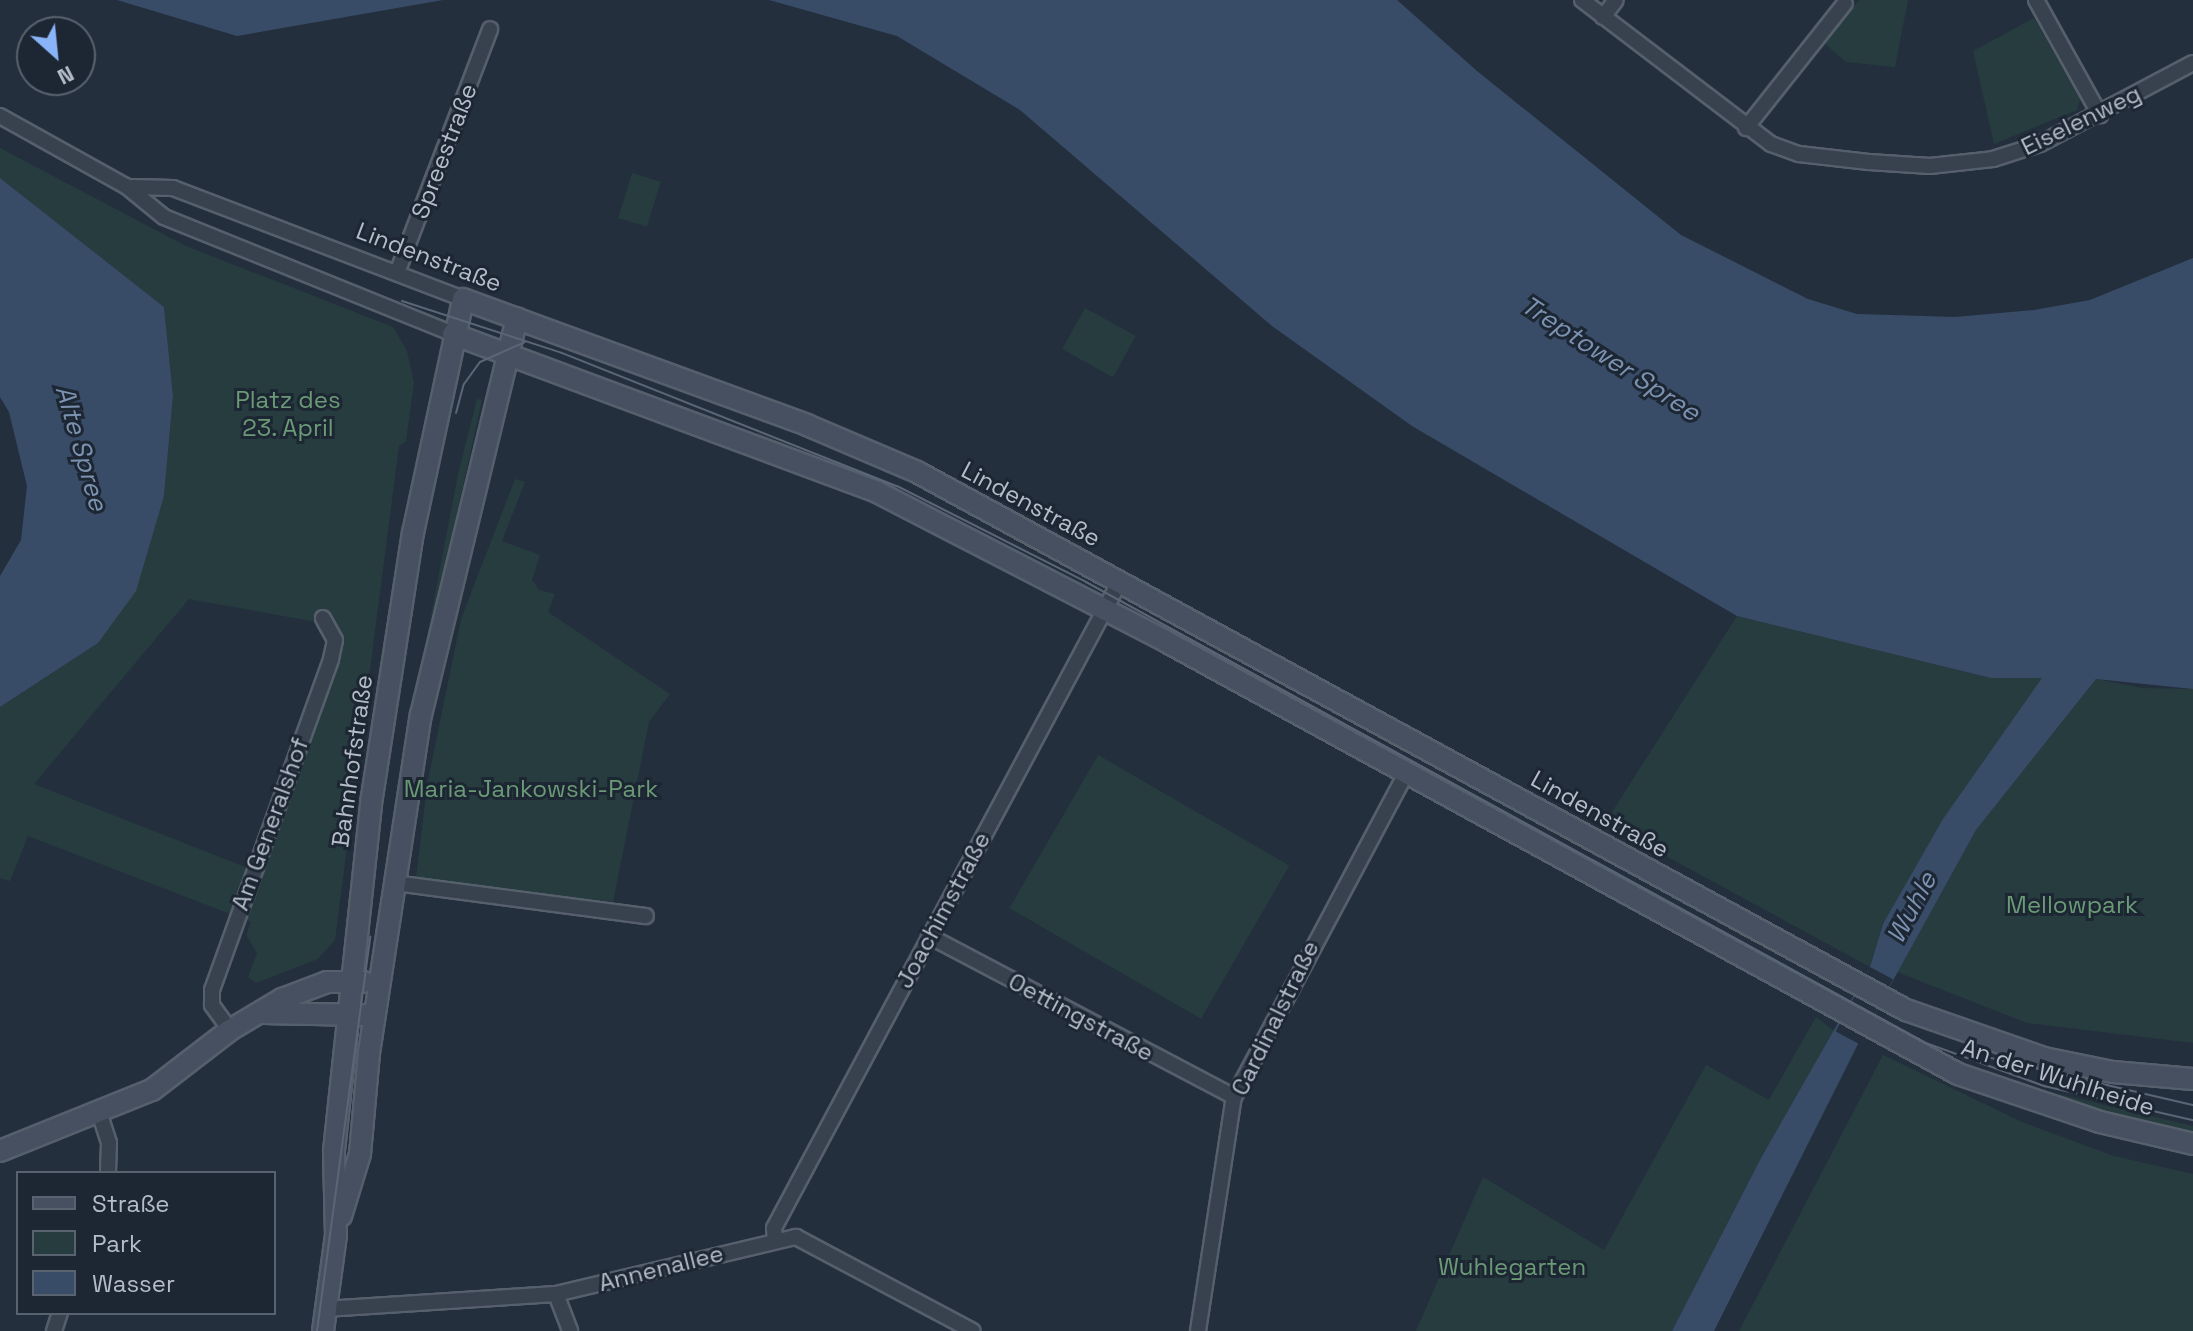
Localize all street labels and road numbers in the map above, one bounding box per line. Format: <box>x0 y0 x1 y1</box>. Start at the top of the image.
street label: Spreestraße <box>405 79 483 223</box>
street label: Eiselenweg <box>2016 79 2146 161</box>
street label: Lindenstraße <box>352 216 506 298</box>
street label: Lindenstraße <box>957 455 1105 553</box>
street label: Bahnhofstraße <box>326 673 378 849</box>
street label: Am Generalshof <box>225 734 315 914</box>
street label: Lindenstraße <box>1526 764 1674 864</box>
street label: Joachimstraße <box>890 827 996 993</box>
street label: Cardinalstraße <box>1225 936 1325 1100</box>
street label: Oettingstraße <box>1004 967 1158 1067</box>
street label: An der Wuhlheide <box>1958 1032 2158 1122</box>
street label: Annenallee <box>596 1239 726 1297</box>

